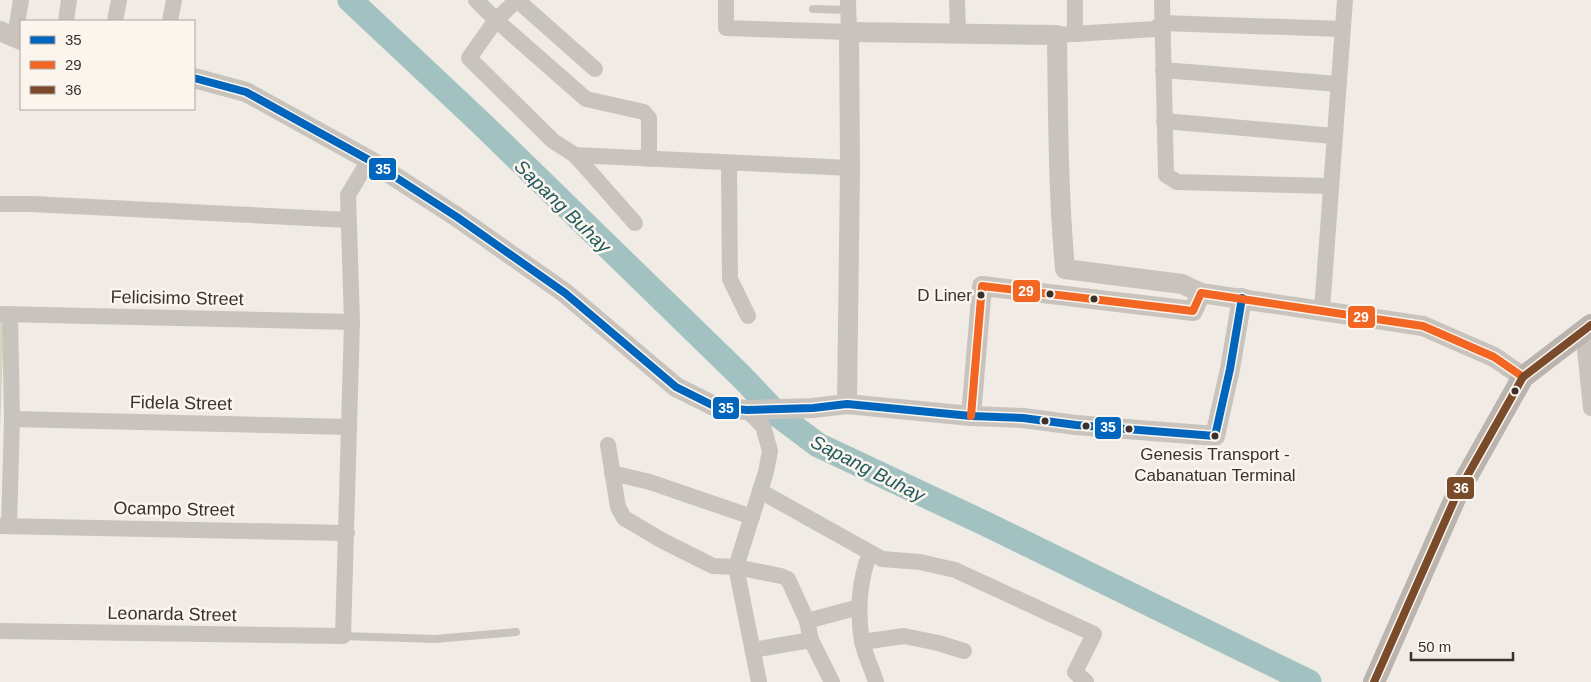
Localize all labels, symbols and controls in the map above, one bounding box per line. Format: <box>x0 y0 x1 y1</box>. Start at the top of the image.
legend <box>20 20 195 110</box>
text: 35 <box>65 31 82 48</box>
text: 29 <box>65 56 82 73</box>
text: 36 <box>65 81 82 98</box>
water label: Sapang Buhay <box>511 156 616 258</box>
line badge: 35 <box>368 157 397 181</box>
text: 35 <box>375 161 391 177</box>
line badge: 29 <box>1012 279 1041 303</box>
text: 29 <box>1018 283 1034 299</box>
place label: D Liner <box>917 286 972 305</box>
street label: Felicisimo Street <box>110 287 244 309</box>
unlabelled marker <box>1045 289 1055 299</box>
marker: D Liner <box>976 290 986 300</box>
unlabelled marker <box>1089 294 1099 304</box>
line badge: 29 <box>1347 305 1376 329</box>
text: 29 <box>1353 309 1369 325</box>
unlabelled marker <box>1510 386 1520 396</box>
street label: Fidela Street <box>130 392 232 414</box>
line badge: 35 <box>712 396 740 420</box>
text: 35 <box>718 400 734 416</box>
unlabelled marker <box>1040 416 1050 426</box>
line badge: 35 <box>1094 416 1122 440</box>
text: 35 <box>1100 419 1116 435</box>
unlabelled marker <box>1081 421 1091 431</box>
unlabelled marker <box>1124 424 1134 434</box>
water label: Sapang Buhay <box>807 431 929 507</box>
marker: Genesis Transport - Cabanatuan Terminal <box>1210 431 1220 441</box>
place label: Genesis Transport - Cabanatuan Terminal <box>1134 445 1296 485</box>
line badge: 36 <box>1446 476 1475 500</box>
text: 36 <box>1453 480 1469 496</box>
street label: Ocampo Street <box>113 498 235 520</box>
street label: Leonarda Street <box>107 603 237 625</box>
scale bar <box>1411 630 1514 662</box>
text: 50 m <box>1418 638 1451 655</box>

